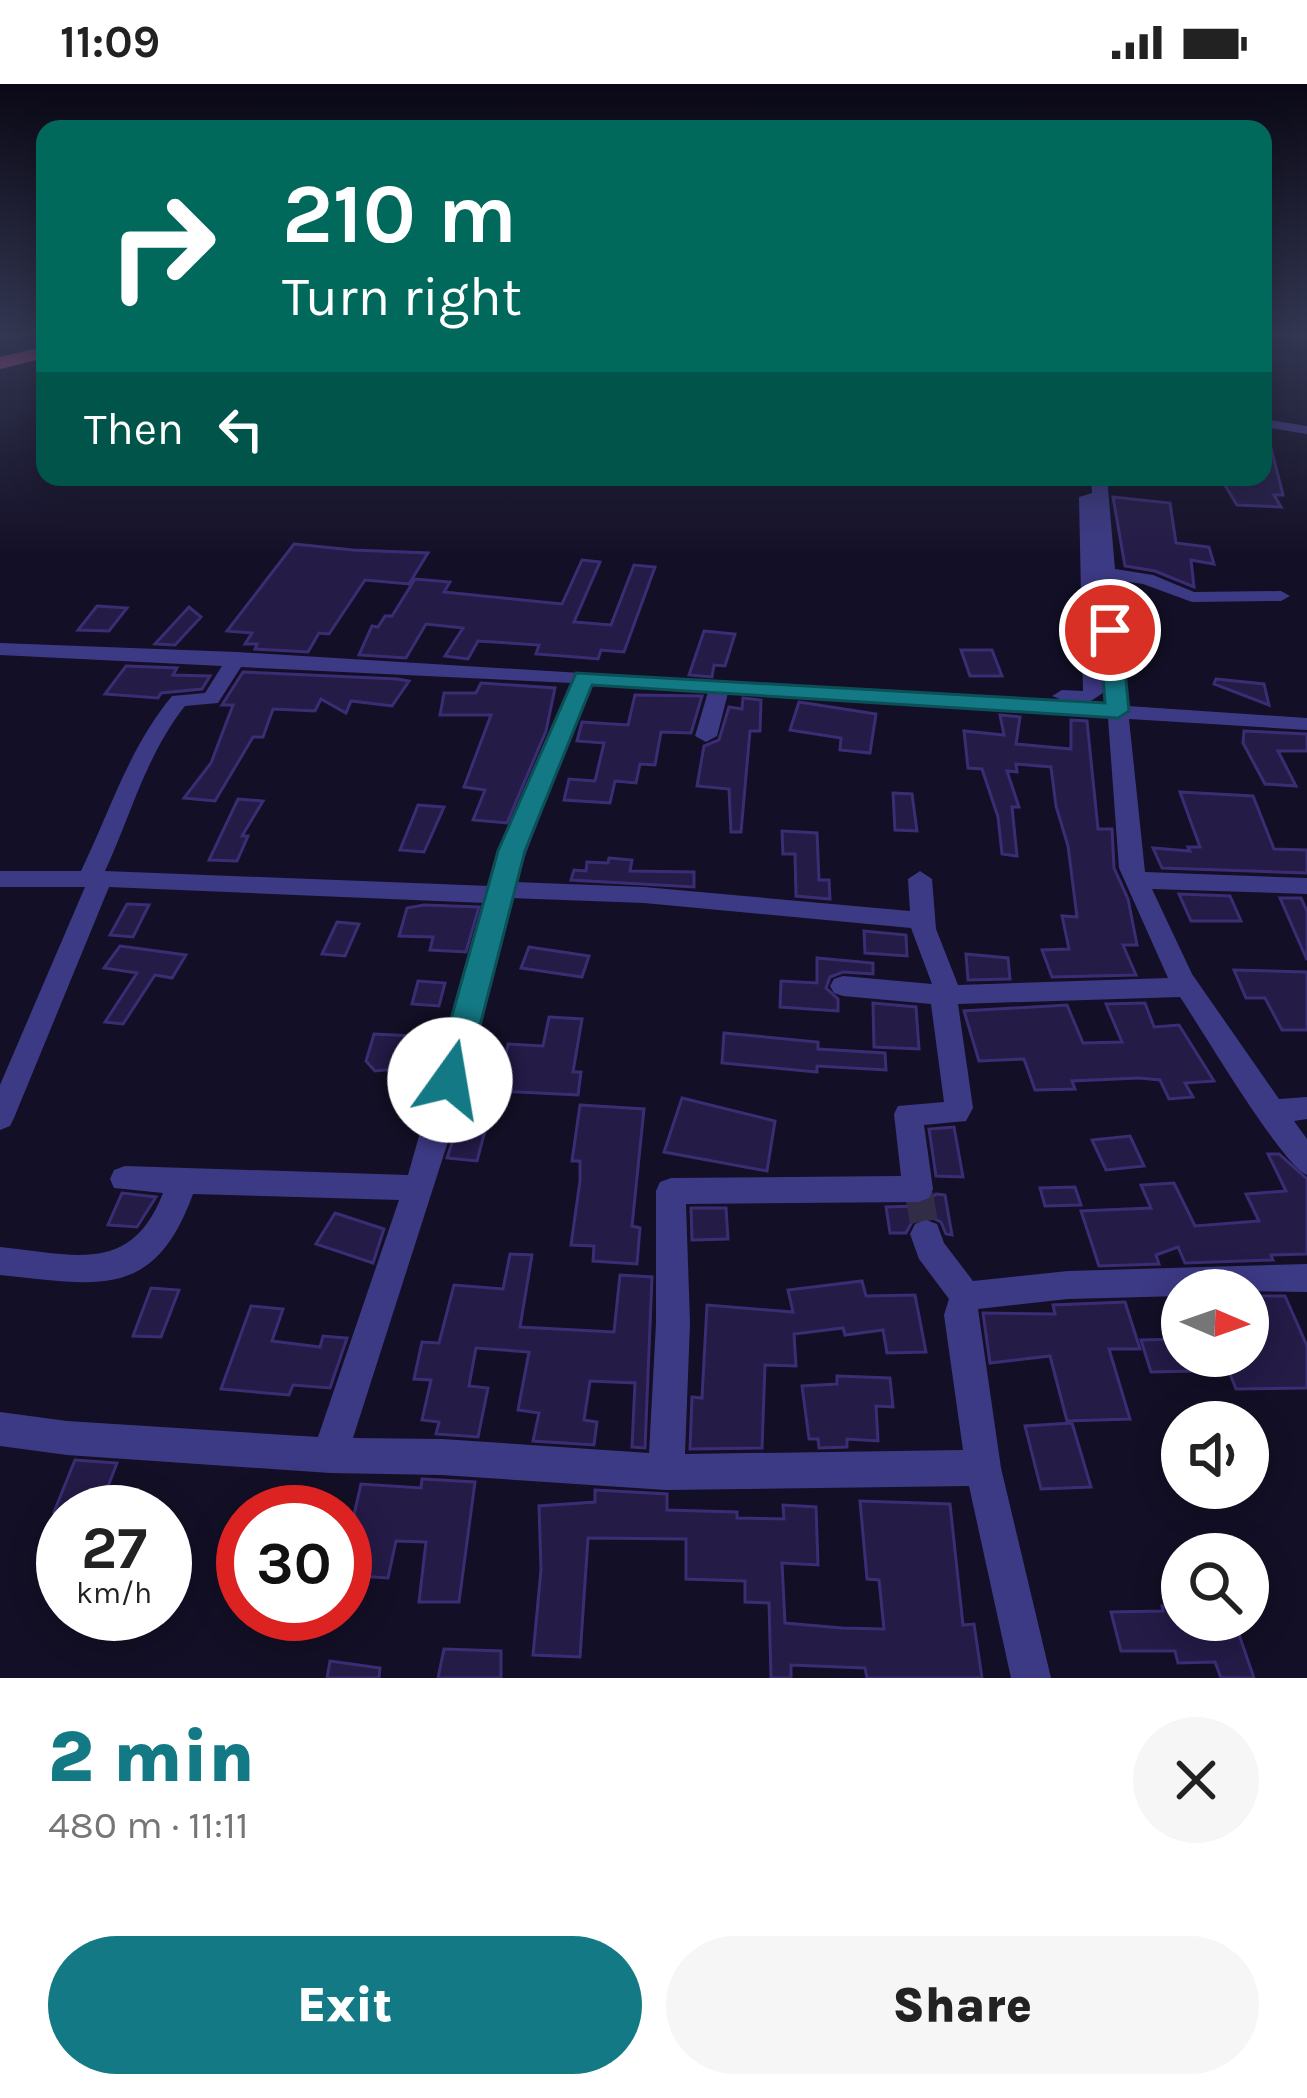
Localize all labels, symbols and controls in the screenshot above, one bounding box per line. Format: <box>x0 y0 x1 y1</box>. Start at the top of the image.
text: 11:09 <box>60 16 160 68</box>
text: 210 m <box>282 165 517 263</box>
icon: right <box>84 168 240 324</box>
text: Turn right <box>282 265 522 329</box>
icon: left <box>208 396 274 462</box>
text: Then <box>84 403 184 455</box>
pin <box>1059 579 1161 681</box>
icon: arrive <box>1077 597 1143 663</box>
position arrow <box>387 1017 513 1143</box>
north arrow <box>1161 1269 1269 1377</box>
map controls <box>1161 1269 1269 1641</box>
button: sound <box>1161 1401 1269 1509</box>
speed limit sign: 30 <box>216 1485 372 1641</box>
text: 27 <box>81 1513 147 1583</box>
button: search <box>1161 1533 1269 1641</box>
text: km/h <box>76 1575 152 1611</box>
text: 2 min <box>48 1715 254 1799</box>
button: close <box>1133 1717 1259 1843</box>
text: 480 m · 11:11 <box>48 1802 249 1848</box>
button: Exit <box>48 1936 642 2074</box>
button: Share <box>666 1936 1259 2074</box>

